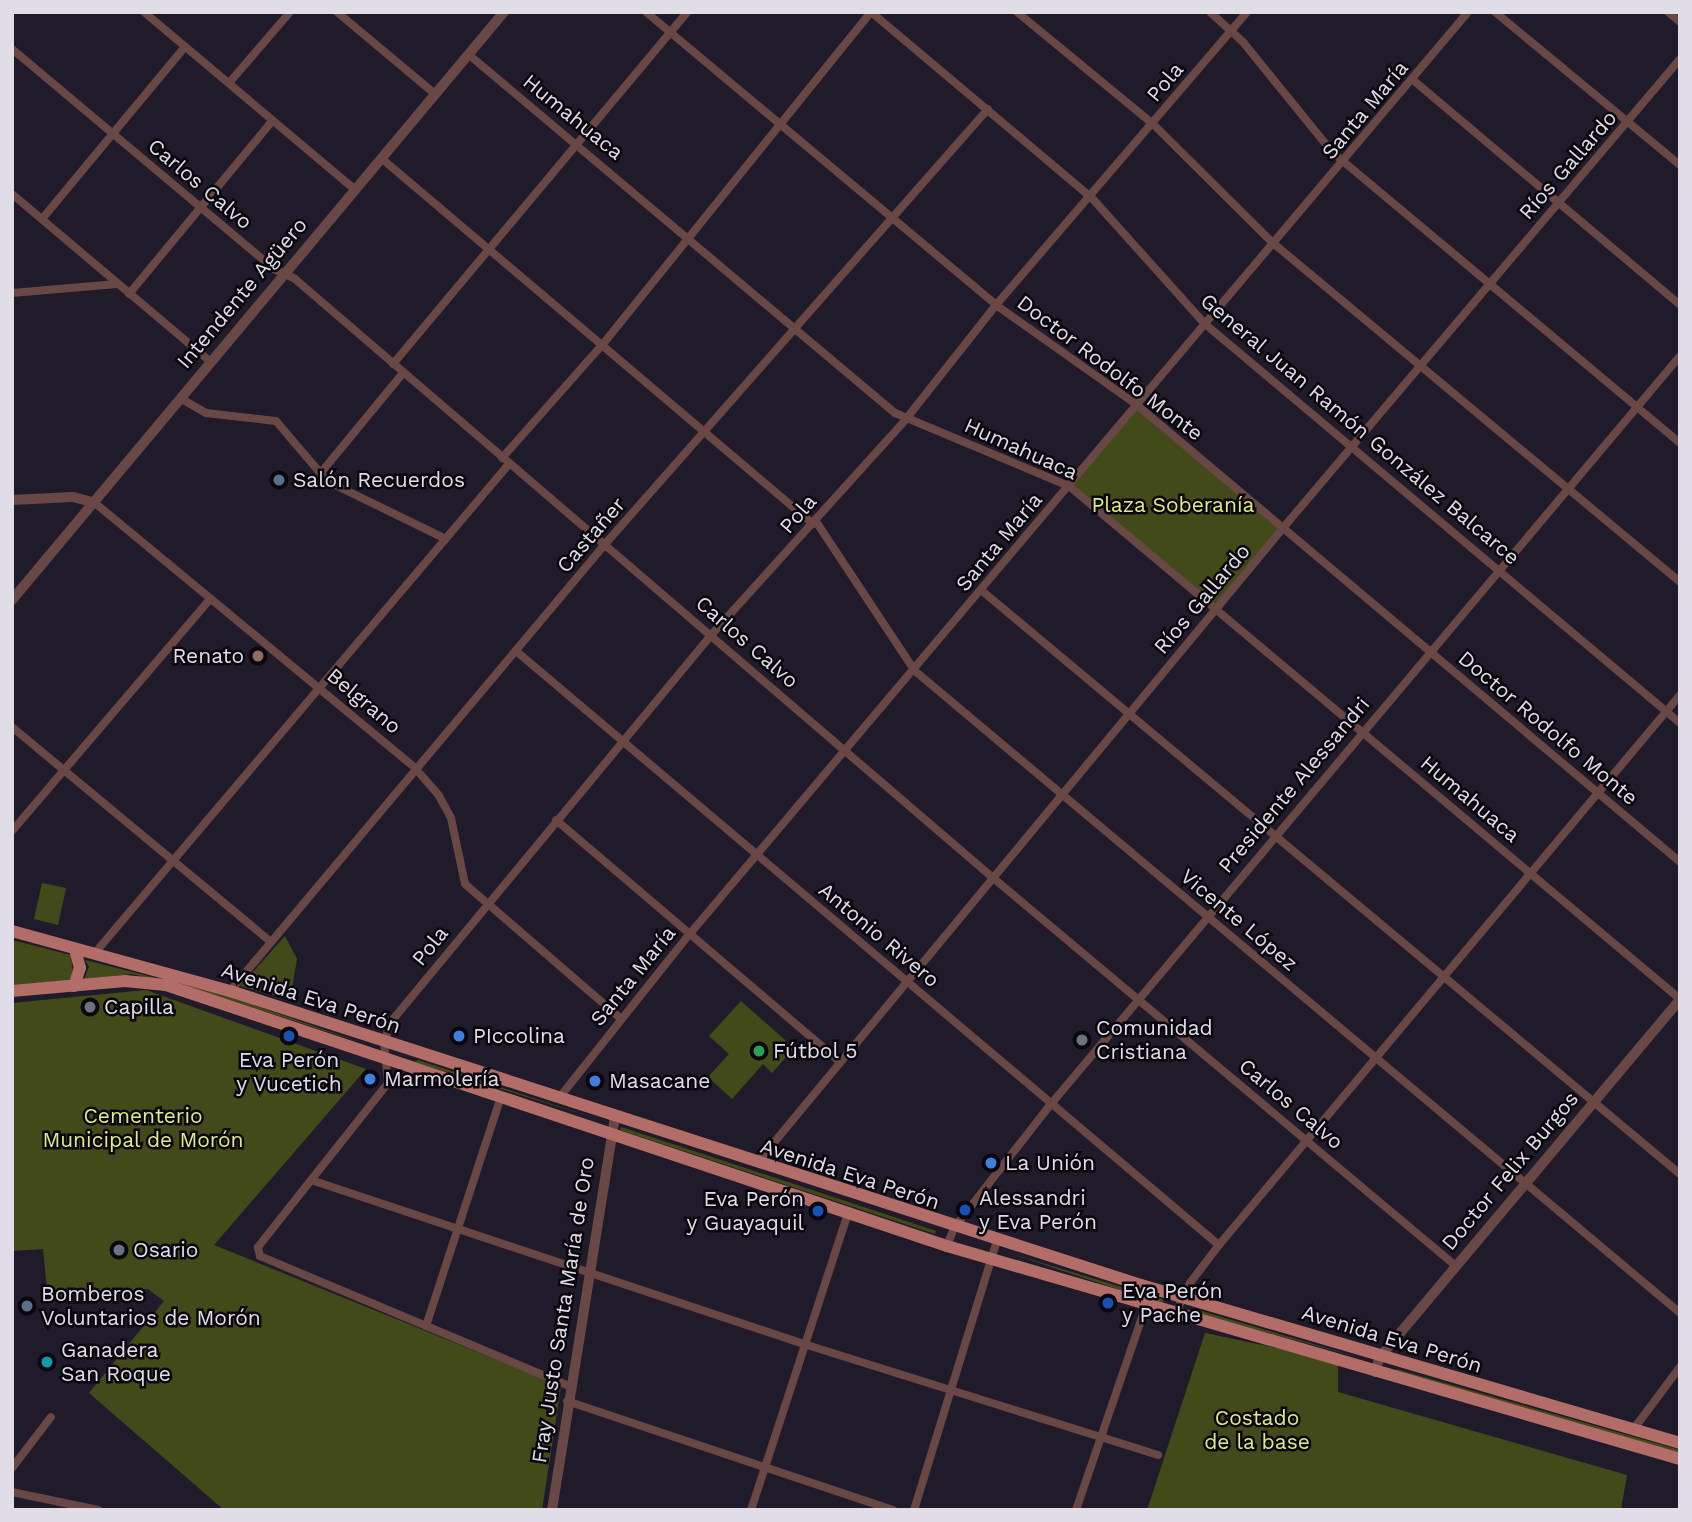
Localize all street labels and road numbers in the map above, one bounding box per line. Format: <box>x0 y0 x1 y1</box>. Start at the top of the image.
street label: Santa María <box>1316 55 1414 165</box>
street label: Pola <box>1141 57 1189 107</box>
street label: Humahuaca <box>518 69 628 165</box>
street label: Ríos Gallardo <box>1514 105 1622 225</box>
street label: Carlos Calvo <box>143 133 257 235</box>
street label: Intendente Agüero <box>171 212 313 374</box>
street label: General Juan Ramón González Balcarce <box>1195 288 1525 570</box>
street label: Doctor Rodolfo Monte <box>1012 290 1208 446</box>
street label: Humahuaca <box>960 413 1082 485</box>
street label: Santa María <box>950 487 1048 597</box>
street label: Pola <box>774 489 822 539</box>
street label: Castañer <box>551 492 631 578</box>
street label: Ríos Gallardo <box>1149 539 1255 659</box>
street label: Carlos Calvo <box>690 591 804 693</box>
street label: Doctor Rodolfo Monte <box>1453 645 1643 811</box>
street label: Belgrano <box>322 663 406 739</box>
street label: Presidente Alessandri <box>1213 692 1375 878</box>
street label: Humahuaca <box>1415 750 1525 848</box>
street label: Vicente López <box>1175 864 1303 976</box>
street label: Antonio Rivero <box>814 877 944 993</box>
street label: Pola <box>407 921 453 971</box>
street label: Santa María <box>585 921 681 1031</box>
street label: Avenida Eva Perón <box>218 957 404 1039</box>
street label: Carlos Calvo <box>1234 1053 1348 1155</box>
street label: Doctor Felix Burgos <box>1436 1086 1584 1256</box>
street label: Avenida Eva Perón <box>757 1133 943 1215</box>
street label: Fray Justo Santa María de Oro <box>526 1154 600 1466</box>
street label: Avenida Eva Perón <box>1298 1299 1486 1379</box>

